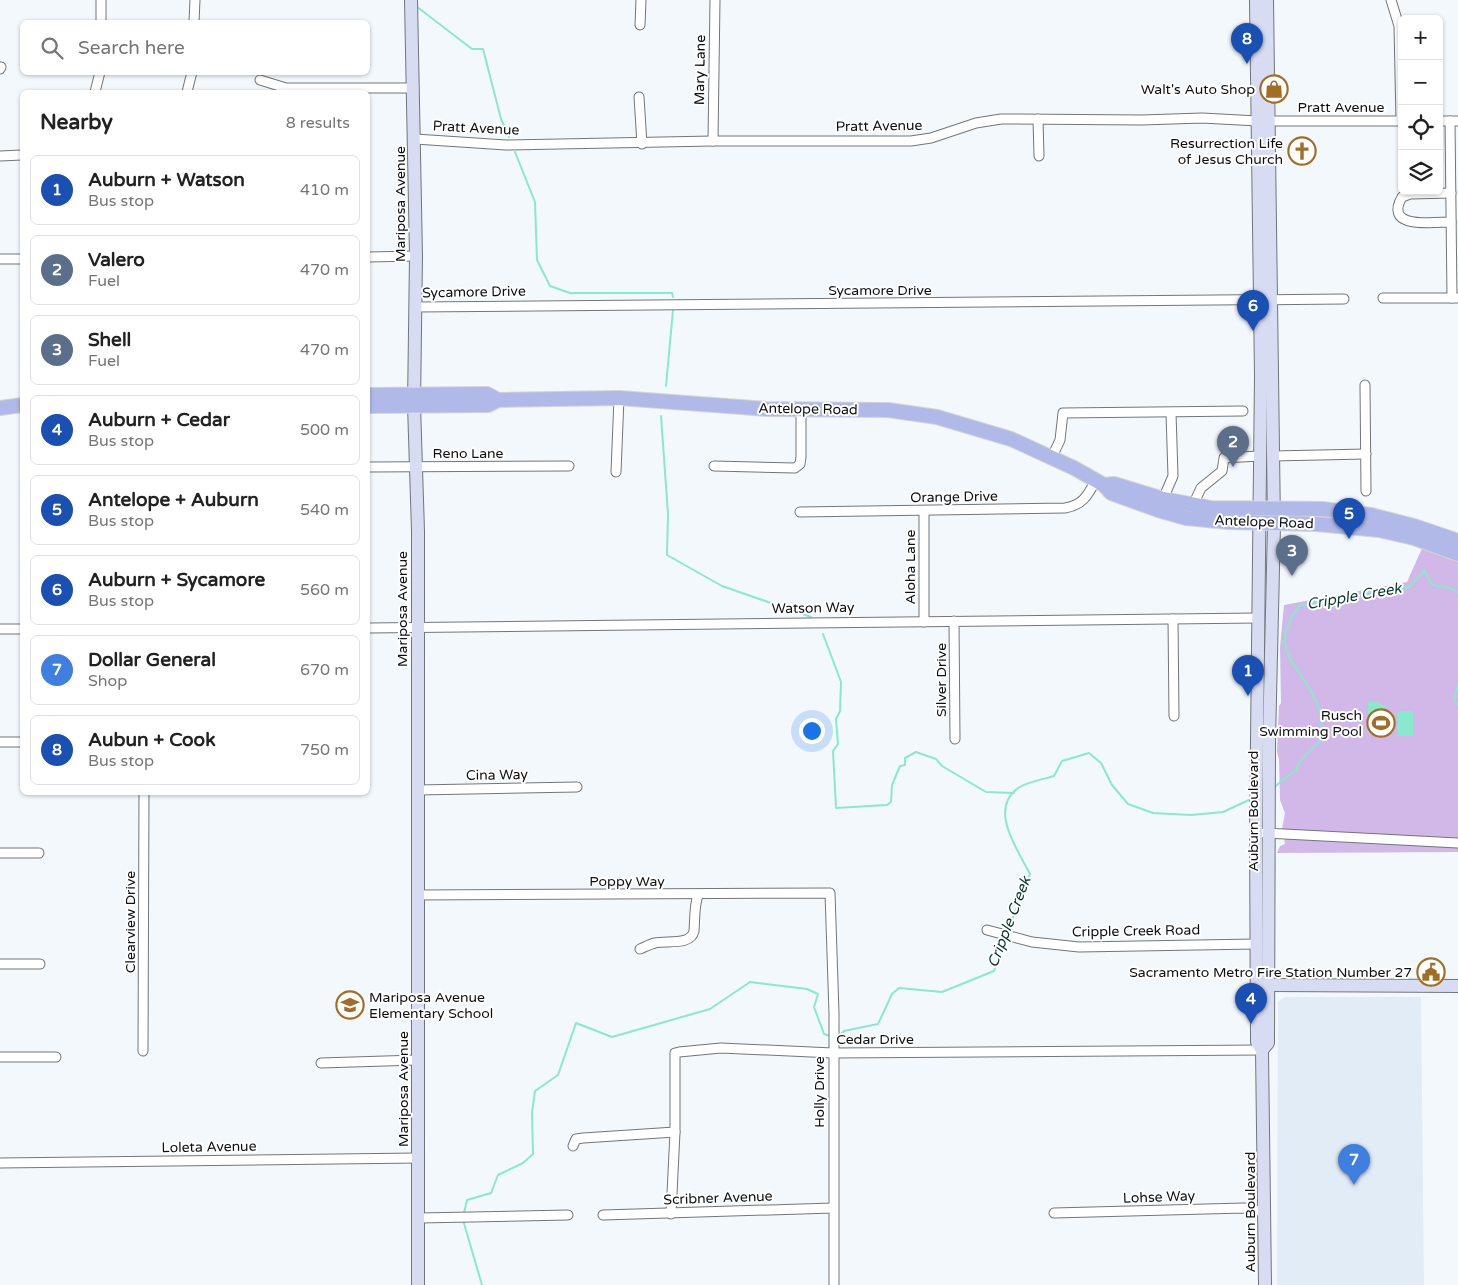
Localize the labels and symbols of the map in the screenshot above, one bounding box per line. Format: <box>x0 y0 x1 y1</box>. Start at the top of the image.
pin: 8 <box>1231 23 1263 64</box>
street label: Mary Lane <box>691 35 709 105</box>
shop icon: Walt's Auto Shop <box>1259 74 1289 104</box>
place label: Walt's Auto Shop <box>1141 81 1255 98</box>
street label: Pratt Avenue <box>1298 99 1384 116</box>
street label: Pratt Avenue <box>432 117 520 139</box>
street label: Pratt Avenue <box>835 117 923 135</box>
place label: Resurrection Life of Jesus Church <box>1170 135 1283 168</box>
church icon: Resurrection Life of Jesus Church <box>1287 136 1317 166</box>
street label: Mariposa Avenue <box>392 146 409 262</box>
street label: Sycamore Drive <box>828 282 932 299</box>
street label: Sycamore Drive <box>422 283 526 301</box>
pin: 6 <box>1237 290 1269 331</box>
street label: Antelope Road <box>758 400 858 418</box>
pin: 2 <box>1217 426 1249 467</box>
street label: Reno Lane <box>433 445 504 462</box>
street label: Orange Drive <box>910 488 998 506</box>
pin: 5 <box>1333 498 1365 539</box>
street label: Antelope Road <box>1214 512 1314 532</box>
street label: Aloha Lane <box>902 530 919 604</box>
pin: 3 <box>1276 535 1308 576</box>
street label: Mariposa Avenue <box>394 551 411 667</box>
water label: Cripple Creek <box>1305 578 1405 613</box>
street label: Watson Way <box>771 599 855 617</box>
street label: Silver Drive <box>933 643 950 717</box>
pin: 1 <box>1232 655 1264 696</box>
place label: Rusch Swimming Pool <box>1259 707 1362 740</box>
sports icon: Rusch Swimming Pool <box>1366 708 1396 738</box>
your location <box>799 718 825 744</box>
street label: Auburn Boulevard <box>1245 751 1262 871</box>
street label: Cina Way <box>466 766 529 784</box>
street label: Clearview Drive <box>122 871 139 973</box>
water label: Cripple Creek <box>983 872 1035 970</box>
street label: Poppy Way <box>589 873 665 890</box>
street label: Cripple Creek Road <box>1072 921 1200 941</box>
public building icon: Sacramento Metro Fire Station Number 27 <box>1416 957 1446 987</box>
place label: Sacramento Metro Fire Station Number 27 <box>1129 964 1412 981</box>
pin: 4 <box>1235 983 1267 1024</box>
place label: Mariposa Avenue Elementary School <box>369 989 493 1022</box>
school or university icon: Mariposa Avenue Elementary School <box>335 990 365 1020</box>
street label: Mariposa Avenue <box>395 1031 412 1147</box>
street label: Cedar Drive <box>836 1031 914 1048</box>
street label: Holly Drive <box>811 1056 828 1128</box>
street label: Loleta Avenue <box>161 1138 257 1156</box>
pin: 7 <box>1338 1144 1370 1185</box>
street label: Auburn Boulevard <box>1242 1152 1259 1272</box>
street label: Lohse Way <box>1123 1187 1196 1207</box>
street label: Scribner Avenue <box>663 1188 773 1208</box>

